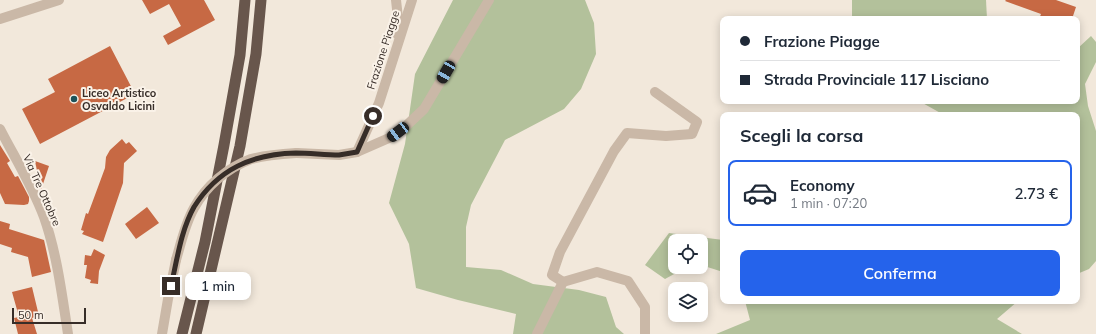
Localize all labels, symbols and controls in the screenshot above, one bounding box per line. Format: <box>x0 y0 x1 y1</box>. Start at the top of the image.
street label: Frazione Piagge <box>364 9 402 91</box>
text: Frazione Piagge <box>764 32 880 51</box>
car <box>435 59 457 85</box>
text: Strada Provinciale 117 Lisciano <box>764 70 989 89</box>
place label: Liceo Artistico Osvaldo Licini <box>82 86 157 113</box>
marker: Liceo Artistico Osvaldo Licini <box>69 94 79 104</box>
route start <box>364 107 382 125</box>
car <box>385 120 411 144</box>
text: Scegli la corsa <box>740 124 863 147</box>
street label: Via Tre Ottobre <box>20 152 64 228</box>
icon: car <box>742 175 778 211</box>
text: Economy <box>790 176 855 195</box>
text: 2.73 € <box>1014 184 1058 203</box>
text: 1 min · 07:20 <box>790 195 867 211</box>
map controls <box>668 234 708 322</box>
button: locate <box>668 234 708 274</box>
button: Conferma <box>740 250 1060 296</box>
callout: 1 min <box>185 272 251 300</box>
route end <box>162 277 180 295</box>
text: 1 min <box>201 278 235 294</box>
button: layers <box>668 282 708 322</box>
scale bar <box>12 306 86 325</box>
text: 50 m <box>18 308 44 322</box>

